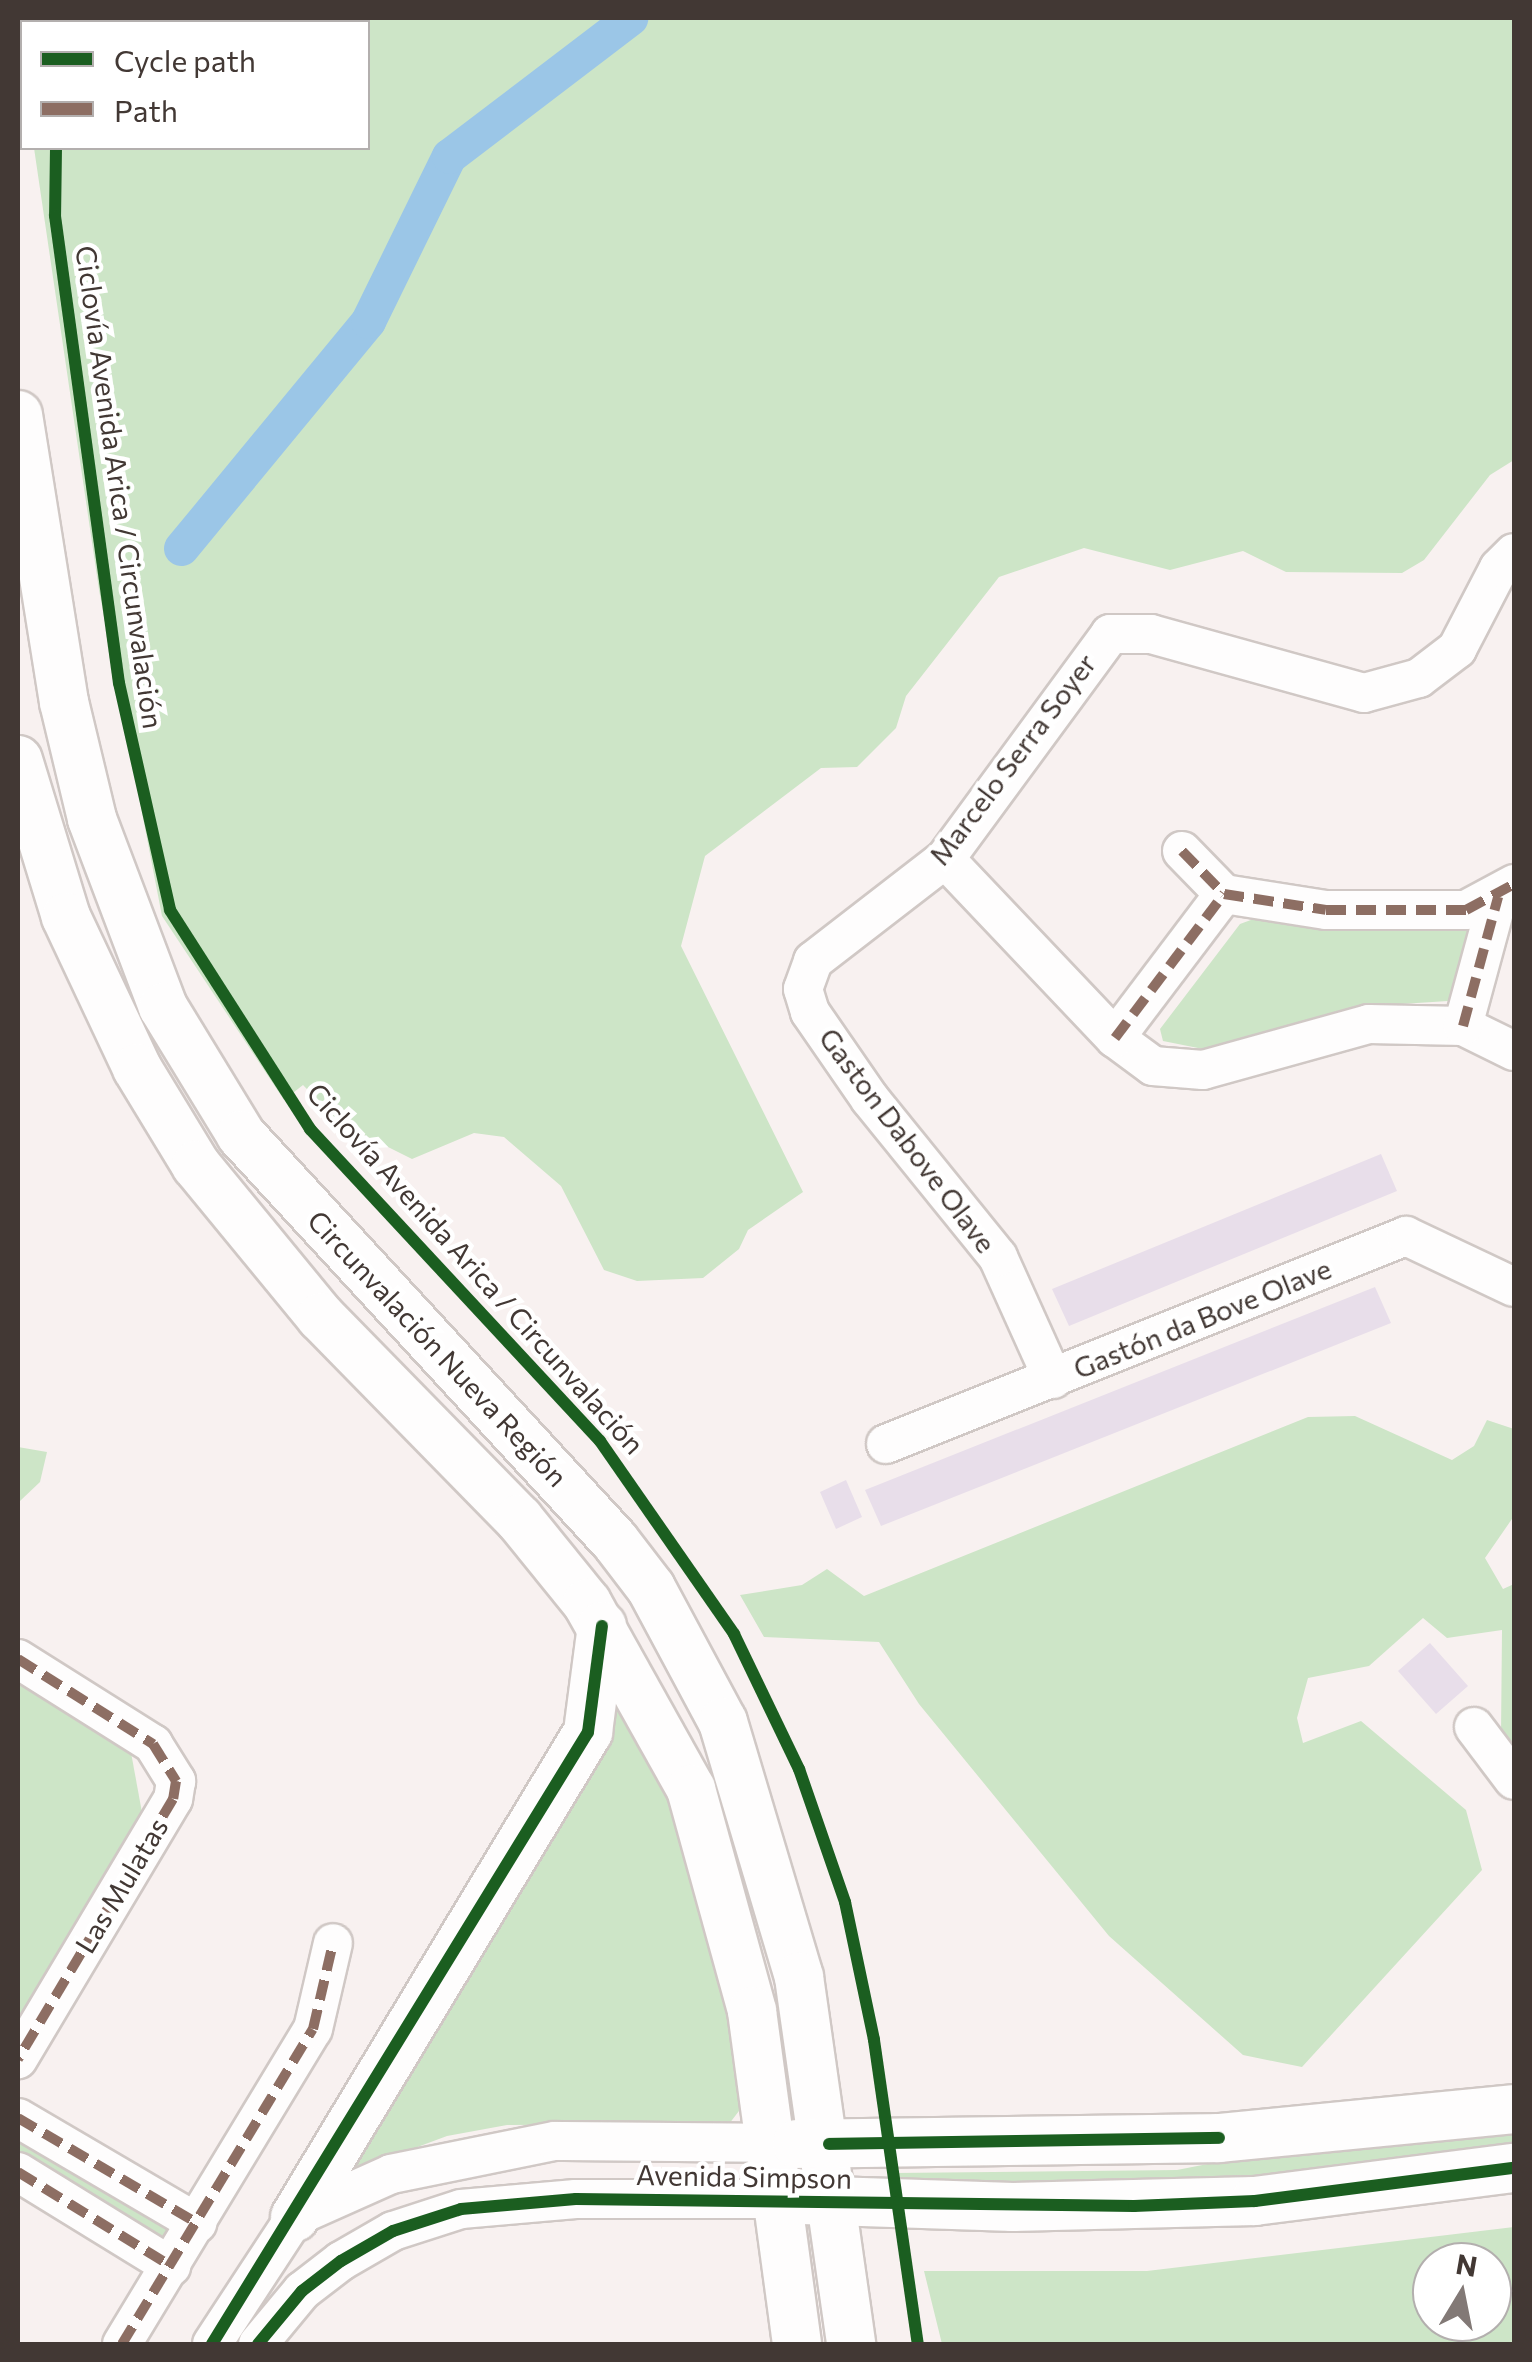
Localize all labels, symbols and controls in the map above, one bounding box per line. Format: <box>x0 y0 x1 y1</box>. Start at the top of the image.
legend <box>20 20 370 150</box>
text: Cycle path <box>114 41 256 78</box>
text: Path <box>114 91 178 128</box>
street label: Ciclovía Avenida Arica / Circunvalación <box>69 243 171 731</box>
street label: Marcelo Serra Soyer <box>922 647 1102 871</box>
street label: Gaston Dabove Olave <box>813 1021 1003 1259</box>
street label: Ciclovía Avenida Arica / Circunvalación <box>300 1076 652 1460</box>
street label: Circunvalación Nueva Región <box>301 1203 575 1493</box>
street label: Gastón da Bove Olave <box>1068 1251 1336 1385</box>
street label: Las Mulatas <box>68 1811 174 1959</box>
street label: Avenida Simpson <box>636 2157 852 2195</box>
north arrow <box>1412 2242 1512 2342</box>
text: N <box>1454 2246 1480 2283</box>

